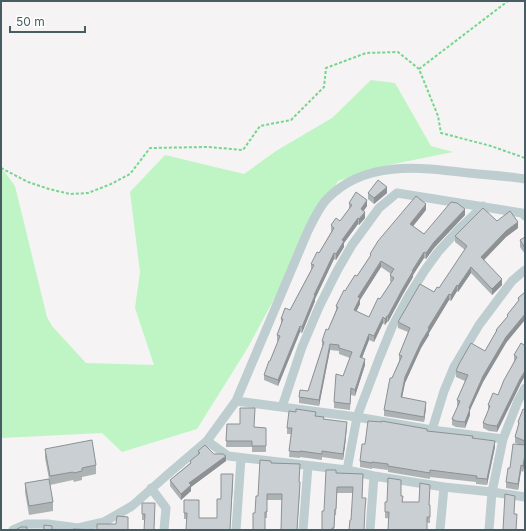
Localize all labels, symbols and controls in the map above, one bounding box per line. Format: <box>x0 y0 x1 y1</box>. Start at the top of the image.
scale bar <box>10 8 85 34</box>
text: 50 m <box>16 14 45 29</box>

